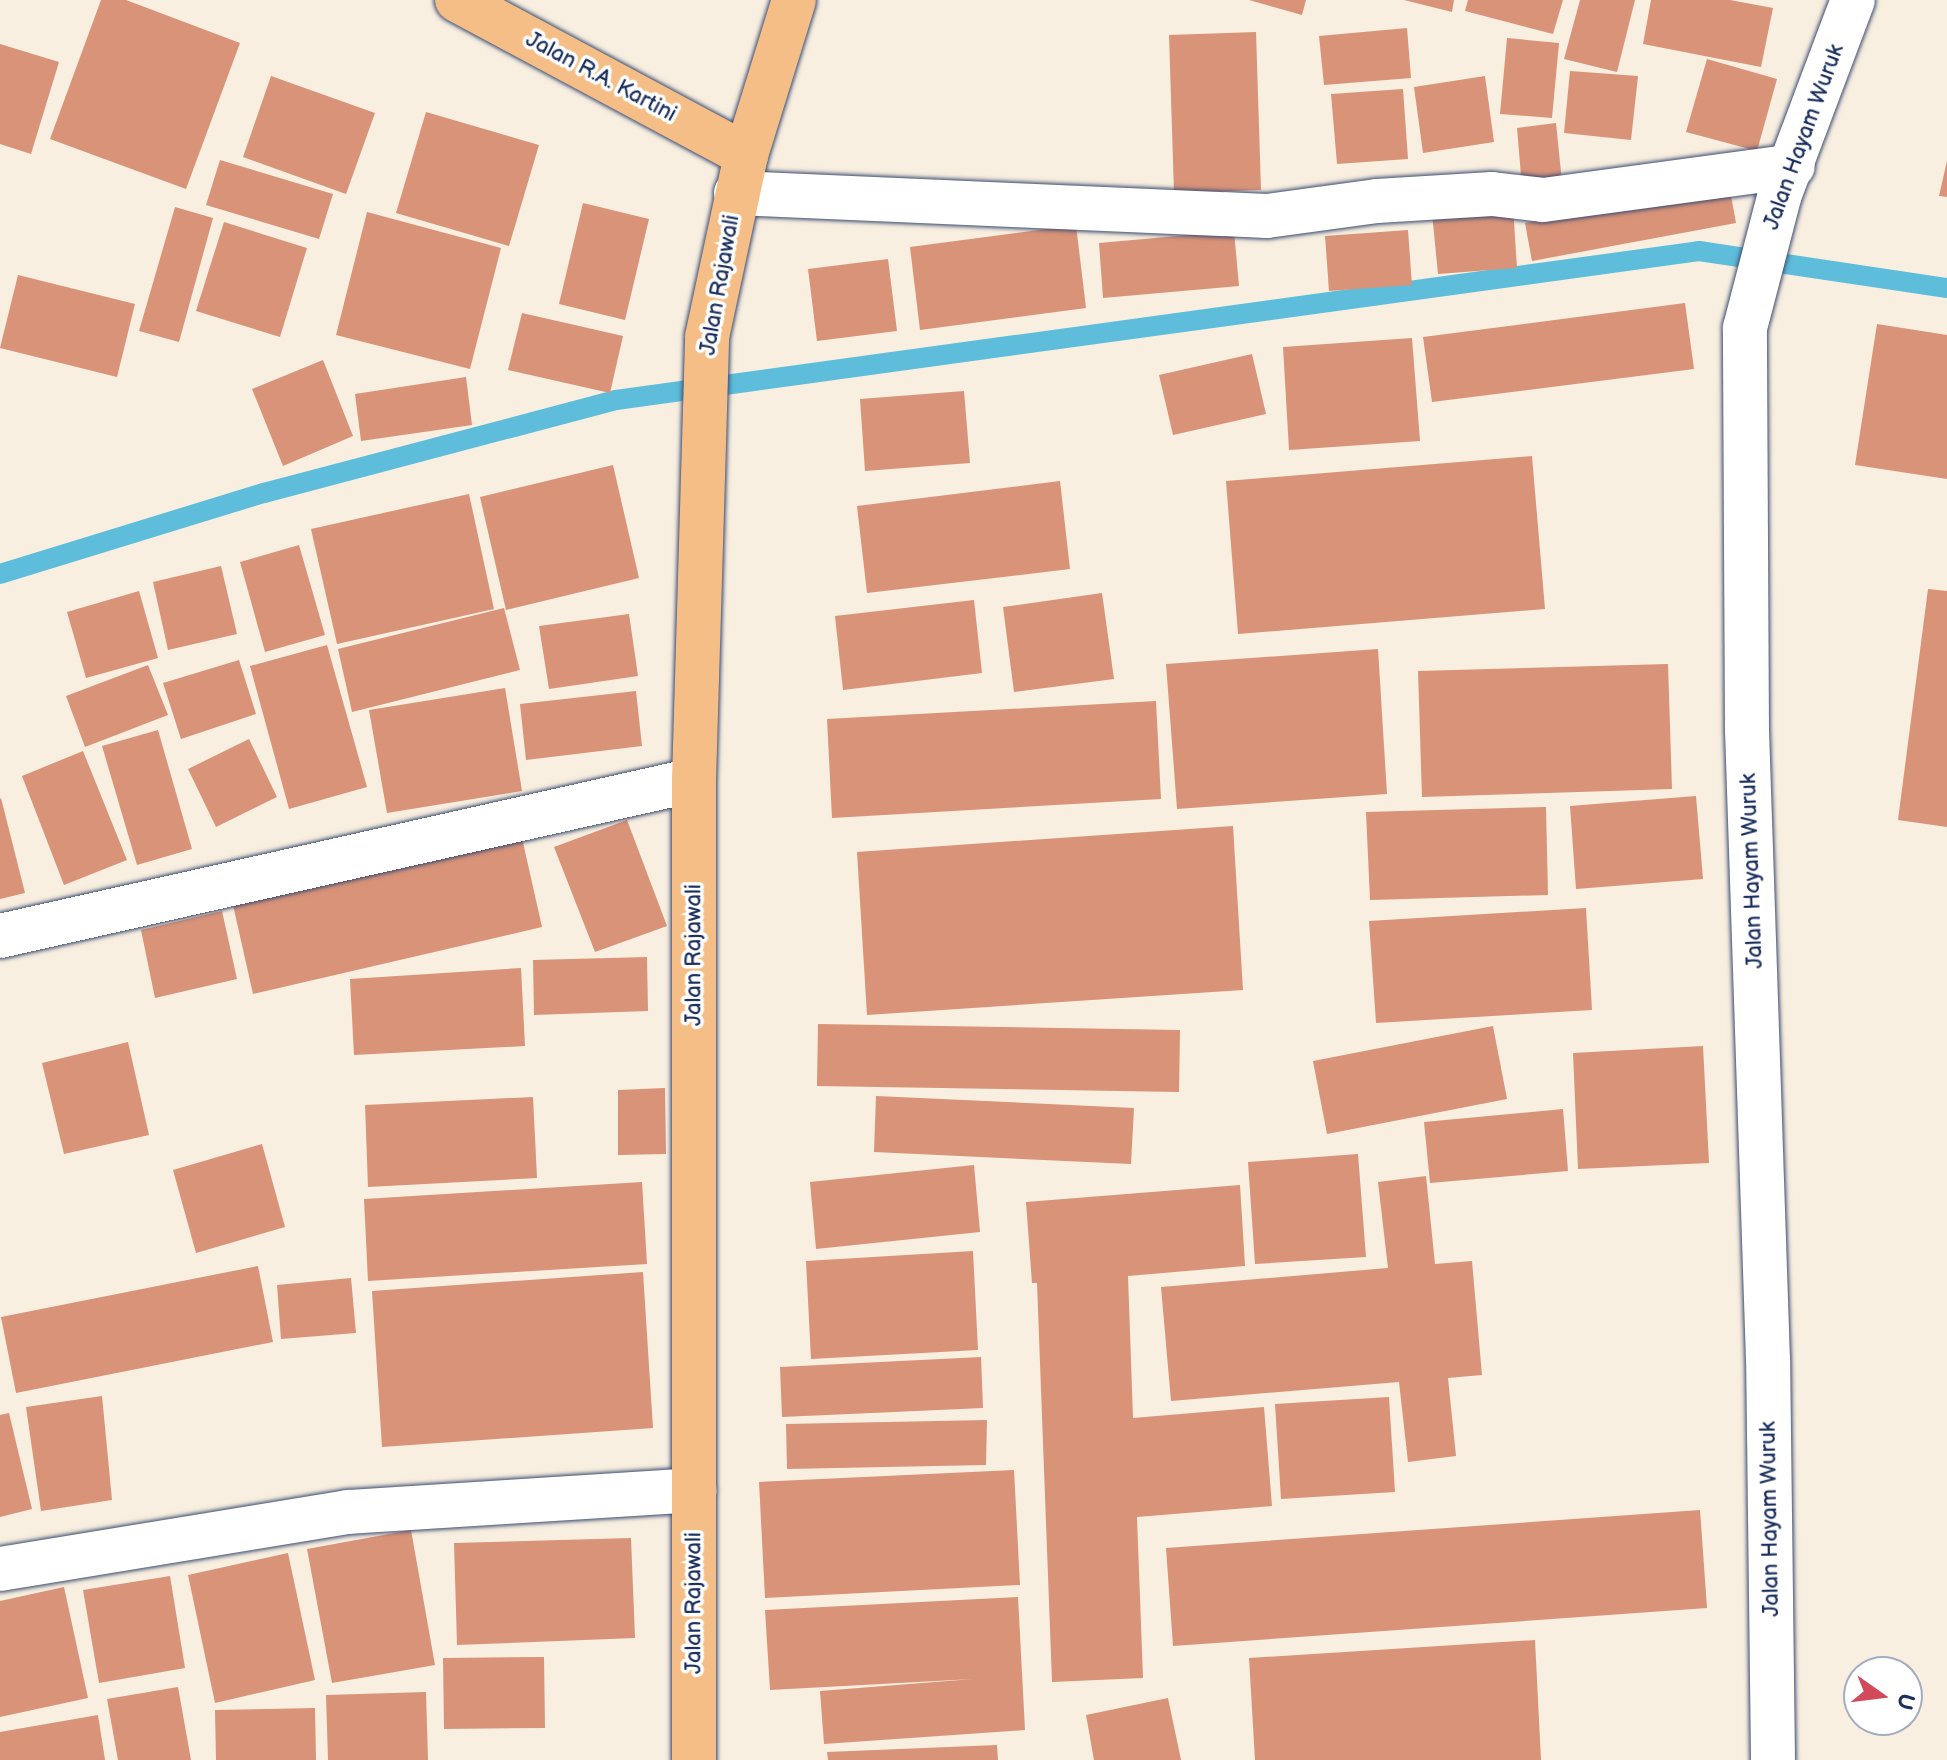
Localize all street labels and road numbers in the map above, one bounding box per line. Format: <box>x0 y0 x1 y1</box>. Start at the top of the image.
street label: Jalan R.A. Kartini <box>521 26 681 128</box>
street label: Jalan Hayam Wuruk <box>1758 40 1850 234</box>
street label: Jalan Rajawali <box>695 213 745 357</box>
street label: Jalan Hayam Wuruk <box>1735 772 1769 970</box>
street label: Jalan Rajawali <box>681 884 707 1026</box>
street label: Jalan Hayam Wuruk <box>1755 1421 1785 1617</box>
street label: Jalan Rajawali <box>681 1532 707 1674</box>

